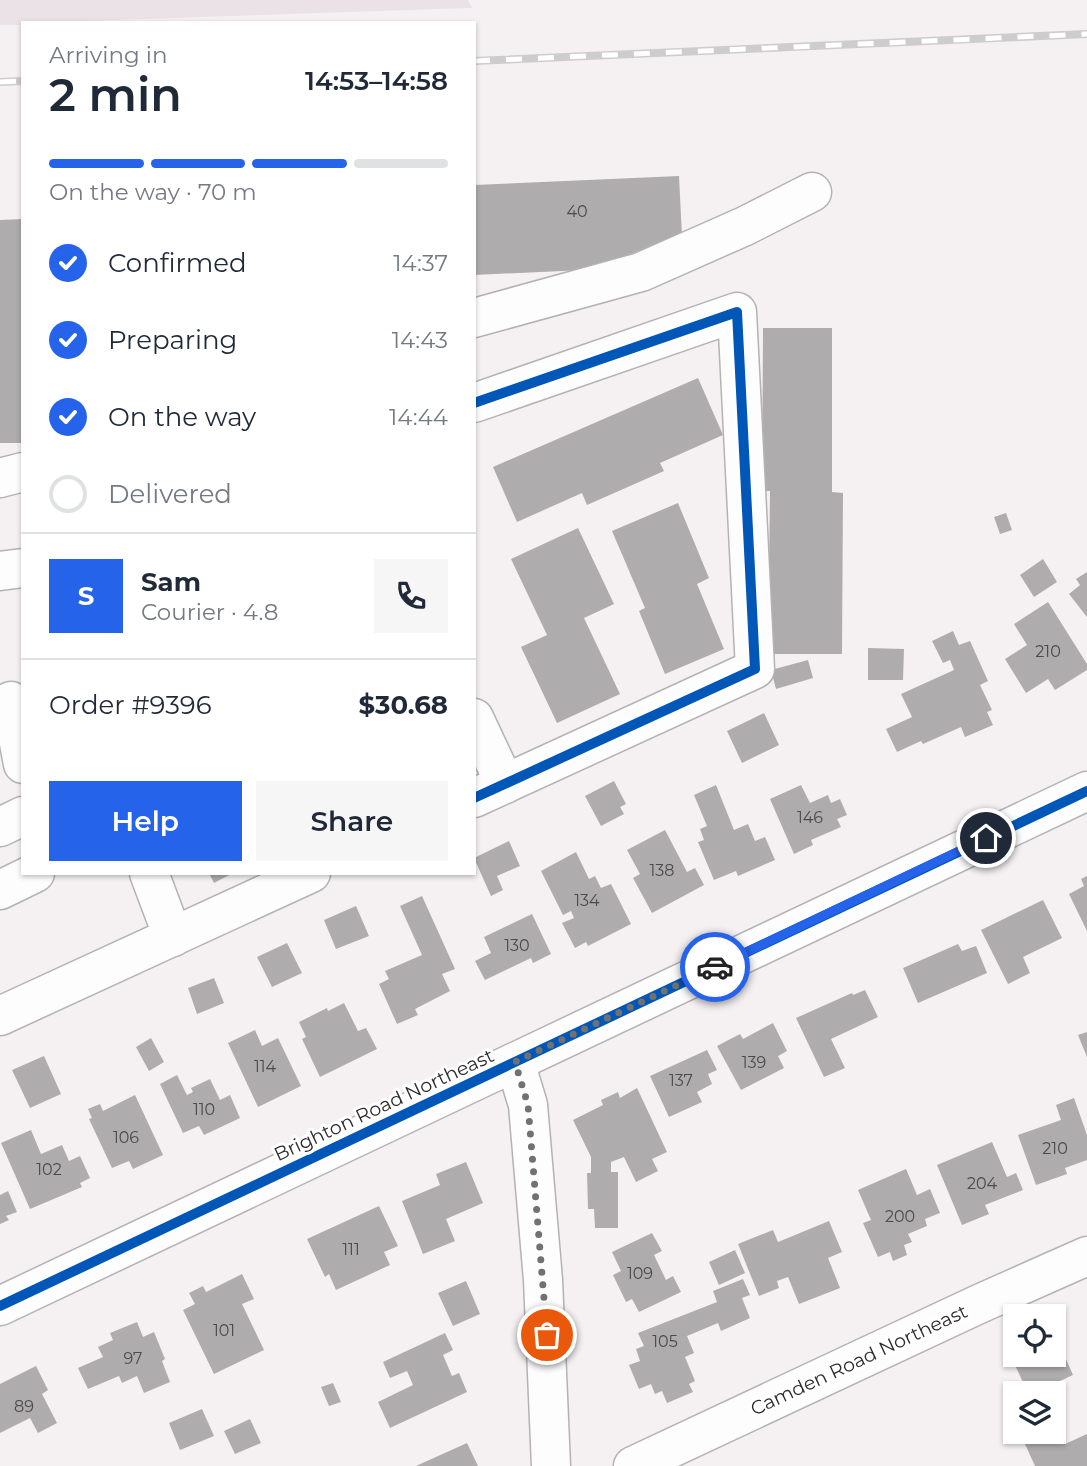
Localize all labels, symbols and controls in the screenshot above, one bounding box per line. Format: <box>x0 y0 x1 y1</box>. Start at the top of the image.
text: Arriving in <box>49 41 168 69</box>
text: 14:53–14:58 <box>305 65 448 97</box>
text: 2 min <box>49 66 182 123</box>
text: On the way · 70 m <box>49 178 257 206</box>
house number: 40 <box>566 202 588 221</box>
icon: check <box>49 244 87 282</box>
text: Confirmed <box>108 247 247 279</box>
text: 14:37 <box>393 249 448 277</box>
icon: check <box>49 321 87 359</box>
text: Preparing <box>108 324 237 356</box>
text: 14:43 <box>392 326 448 354</box>
icon: check <box>49 398 87 436</box>
text: On the way <box>108 401 256 433</box>
text: 14:44 <box>389 403 448 431</box>
text: Delivered <box>108 478 232 510</box>
button: phone <box>374 559 448 633</box>
text: Sam <box>141 566 201 598</box>
text: S <box>78 580 94 612</box>
text: Courier · 4.8 <box>141 598 278 626</box>
house number: 210 <box>1035 642 1061 661</box>
text: Order #9396 <box>49 689 211 721</box>
text: $30.68 <box>359 689 448 721</box>
button: Help <box>49 781 242 861</box>
button: Share <box>256 781 448 861</box>
house number: 146 <box>797 808 823 827</box>
pin <box>956 808 1016 868</box>
icon: home <box>967 819 1005 857</box>
house number: 138 <box>649 861 675 880</box>
house number: 134 <box>574 891 600 910</box>
courier <box>680 932 750 1002</box>
house number: 130 <box>504 936 530 955</box>
icon: car <box>696 948 734 986</box>
street label: Brighton Road Northeast <box>271 1044 498 1166</box>
house number: 139 <box>742 1053 766 1072</box>
house number: 114 <box>254 1057 276 1076</box>
house number: 137 <box>669 1071 693 1090</box>
house number: 110 <box>193 1100 215 1119</box>
house number: 106 <box>113 1128 139 1147</box>
house number: 210 <box>1042 1139 1068 1158</box>
house number: 102 <box>36 1160 62 1179</box>
house number: 204 <box>967 1174 998 1193</box>
house number: 200 <box>885 1207 915 1226</box>
house number: 111 <box>342 1240 360 1259</box>
house number: 109 <box>627 1264 653 1283</box>
street label: Camden Road Northeast <box>747 1299 971 1420</box>
map controls <box>1003 1304 1066 1444</box>
button: locate <box>1003 1304 1066 1367</box>
pin <box>517 1305 577 1365</box>
icon: bag <box>528 1316 566 1354</box>
house number: 101 <box>213 1321 235 1340</box>
house number: 105 <box>652 1332 678 1351</box>
house number: 97 <box>123 1349 143 1368</box>
button: layers <box>1003 1381 1066 1444</box>
house number: 89 <box>14 1397 34 1416</box>

